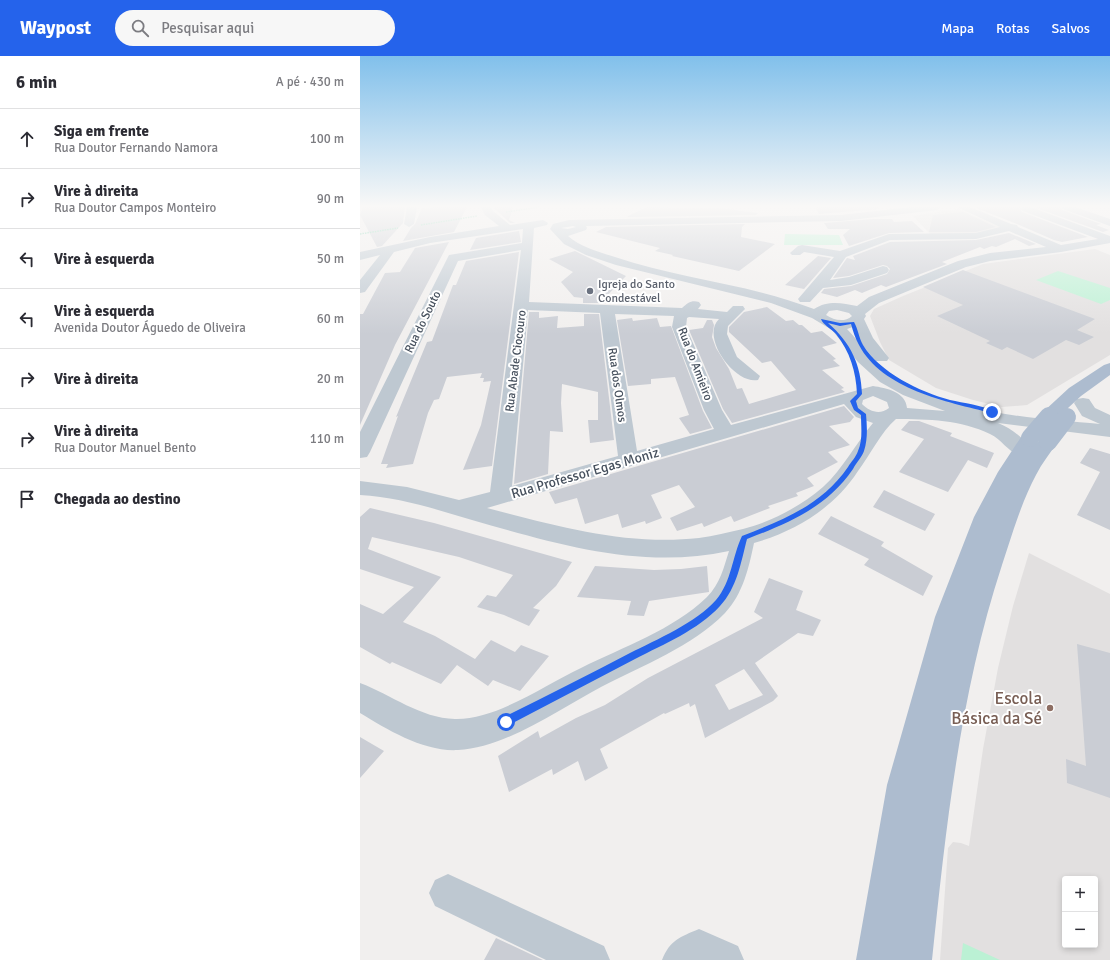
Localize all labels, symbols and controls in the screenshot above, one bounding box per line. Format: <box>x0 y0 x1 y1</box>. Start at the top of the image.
search box <box>115 10 395 46</box>
text: Waypost <box>20 16 91 40</box>
icon: search <box>129 17 151 39</box>
text: Pesquisar aqui <box>161 19 254 37</box>
text: Mapa <box>941 20 974 37</box>
text: Rotas <box>996 20 1030 37</box>
text: Salvos <box>1052 20 1090 37</box>
text: 6 min <box>16 72 57 93</box>
text: A pé · 430 m <box>276 74 344 90</box>
text: Siga em frente <box>54 122 149 140</box>
icon: ahead <box>16 128 38 150</box>
text: 100 m <box>310 131 344 147</box>
text: Rua Doutor Fernando Namora <box>54 140 218 156</box>
text: Vire à direita <box>54 182 138 200</box>
icon: right <box>16 188 38 210</box>
text: 90 m <box>317 191 344 207</box>
text: Rua Doutor Campos Monteiro <box>54 200 216 216</box>
icon: left <box>16 248 38 270</box>
text: Vire à esquerda <box>54 250 154 268</box>
text: 50 m <box>317 251 344 267</box>
place label: Igreja do Santo Condestável <box>598 277 675 306</box>
marker: Igreja do Santo Condestável <box>585 286 595 296</box>
street label: Rua do Souto <box>402 288 444 356</box>
text: Vire à esquerda <box>54 302 154 320</box>
icon: left <box>16 308 38 330</box>
street label: Rua Abade Ciocouro <box>502 309 530 413</box>
text: 60 m <box>317 311 344 327</box>
text: Avenida Doutor Águedo de Oliveira <box>54 320 246 336</box>
street label: Rua do Amieiro <box>674 325 716 403</box>
street label: Rua dos Olmos <box>604 347 630 423</box>
icon: right <box>16 368 38 390</box>
text: Vire à direita <box>54 370 138 388</box>
text: 20 m <box>317 371 344 387</box>
route end <box>983 403 1001 421</box>
text: Vire à direita <box>54 422 138 440</box>
icon: right <box>16 428 38 450</box>
text: 110 m <box>310 431 344 447</box>
text: Rua Doutor Manuel Bento <box>54 440 196 456</box>
street label: Rua Professor Egas Moniz <box>509 444 661 502</box>
icon: arrive <box>16 488 38 510</box>
text: Chegada ao destino <box>54 490 181 508</box>
place label: Escola Básica da Sé <box>951 688 1042 729</box>
marker: Escola Básica da Sé <box>1045 703 1055 713</box>
route start <box>497 713 515 731</box>
map controls <box>1062 876 1098 948</box>
button: + <box>1062 876 1098 912</box>
button: − <box>1062 912 1098 948</box>

